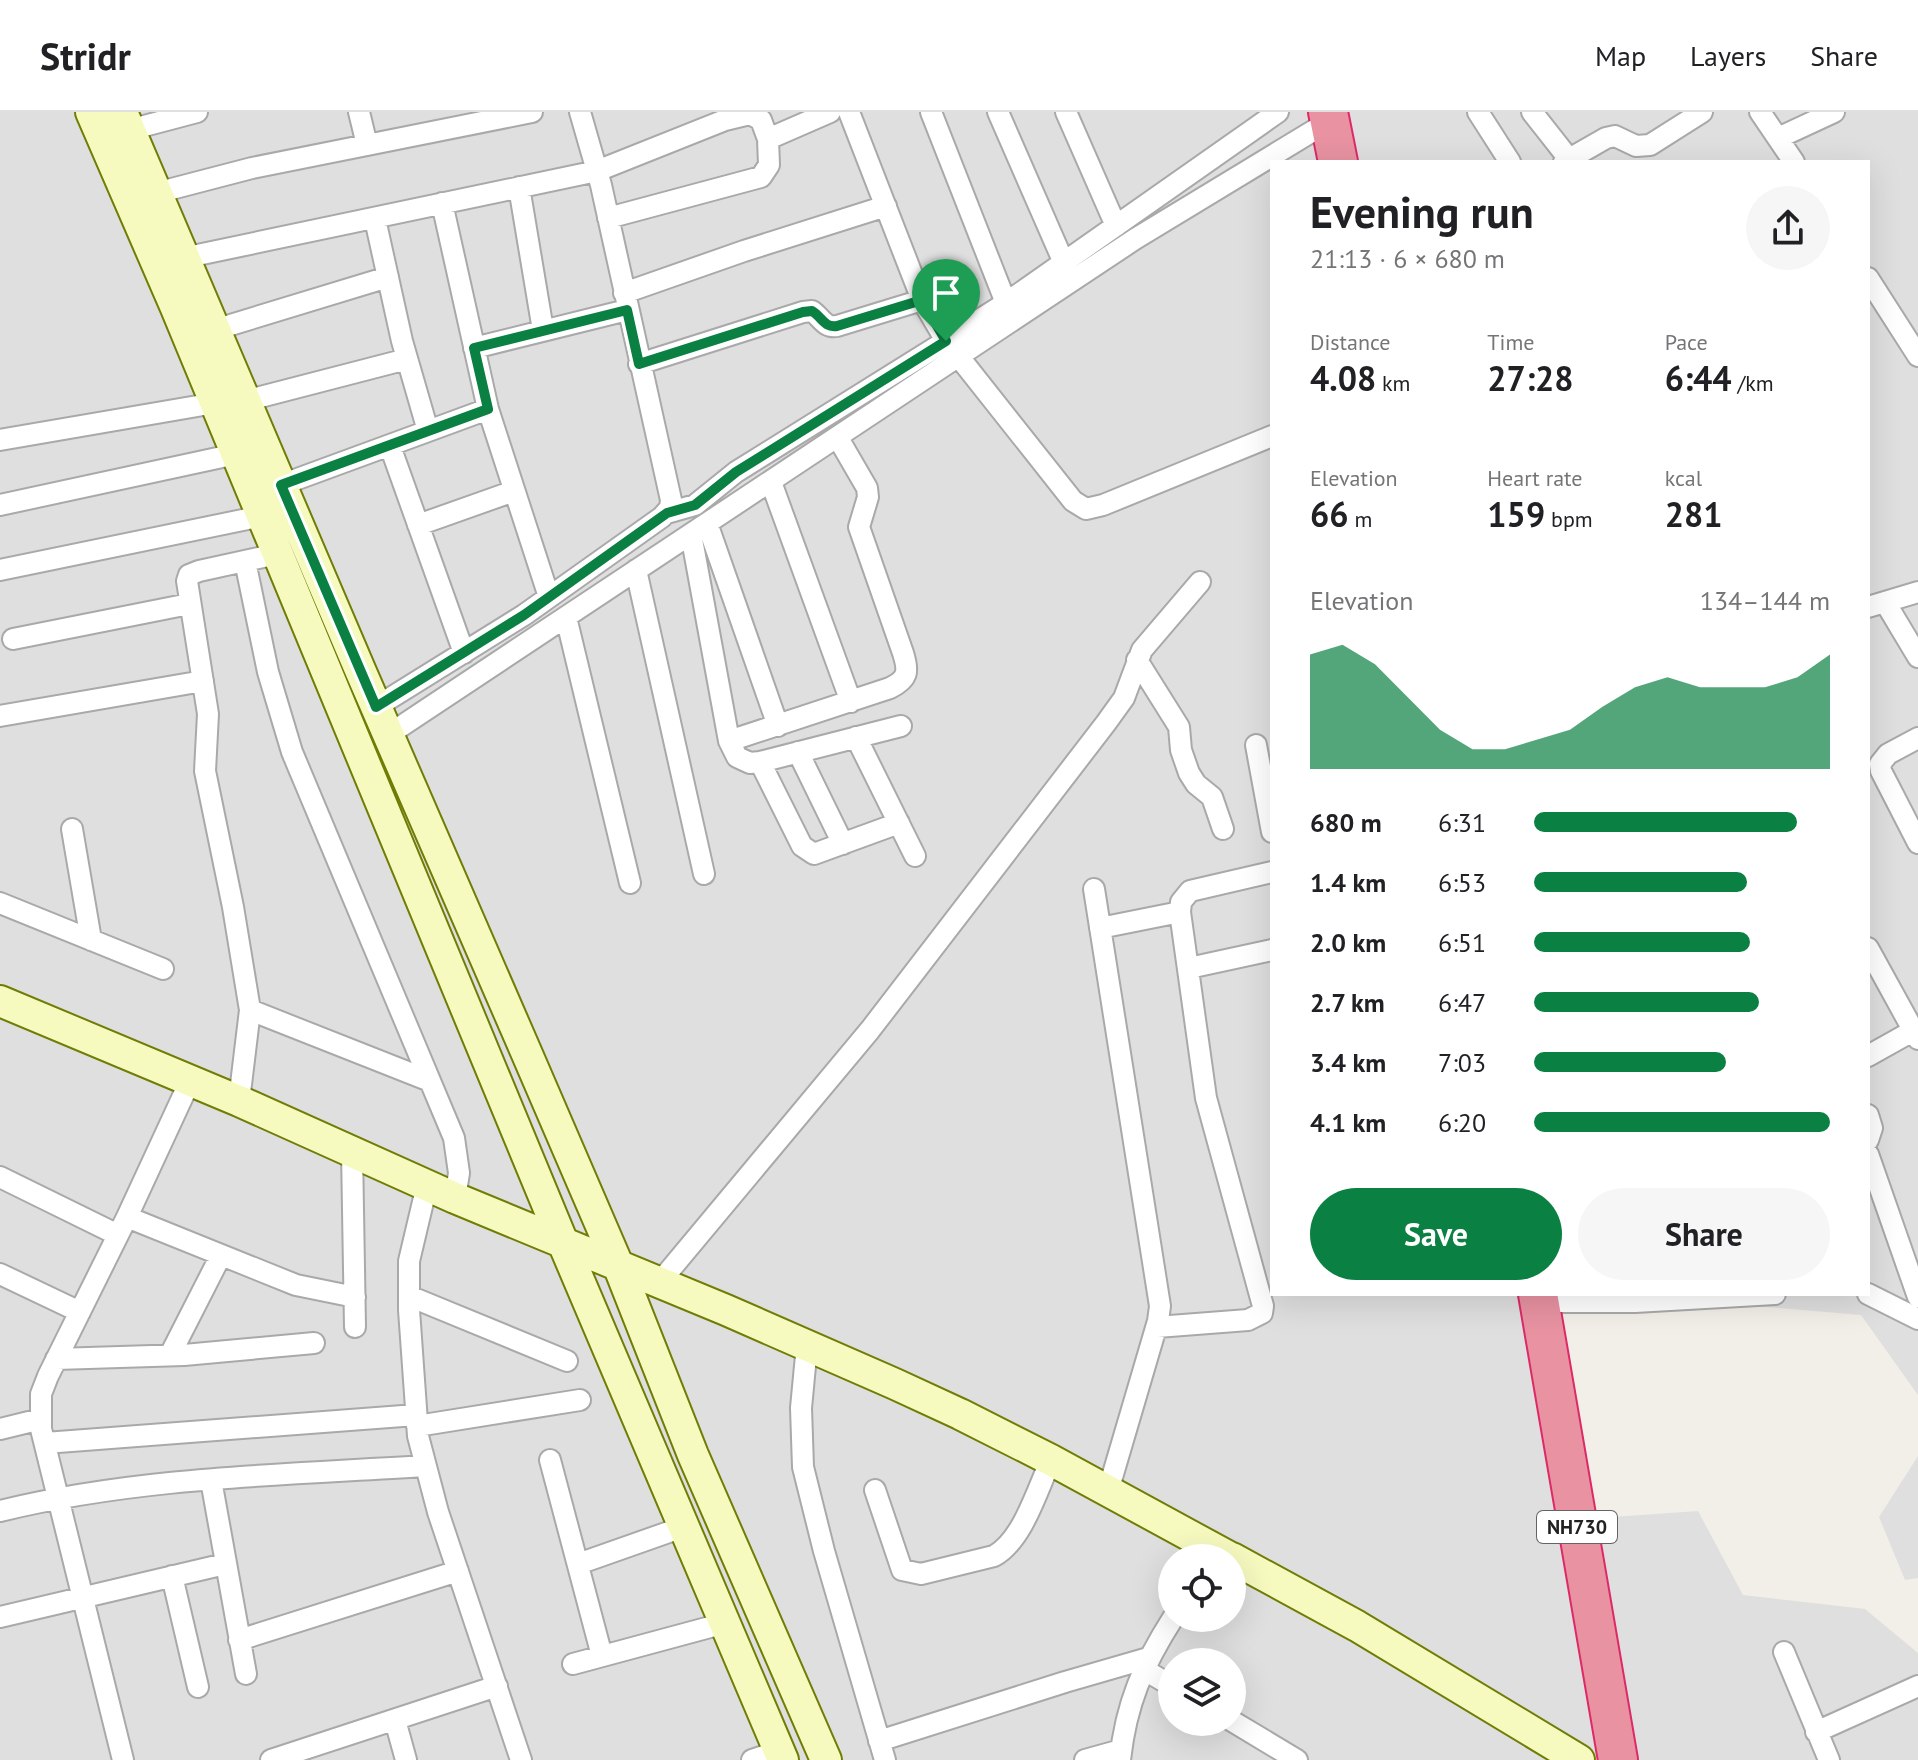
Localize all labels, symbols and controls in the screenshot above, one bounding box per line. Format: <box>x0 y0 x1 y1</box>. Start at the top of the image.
text: Stridr <box>40 31 131 80</box>
text: Map <box>1595 37 1646 74</box>
text: Layers <box>1690 37 1766 74</box>
text: Share <box>1810 37 1878 74</box>
text: Evening run <box>1310 183 1534 240</box>
button: share <box>1746 186 1830 270</box>
text: 21:13 · 6 × 680 m <box>1310 242 1505 275</box>
pin <box>912 259 980 341</box>
icon: arrive <box>924 271 968 315</box>
text: Distance <box>1310 328 1391 356</box>
text: Time <box>1487 328 1534 356</box>
text: Pace <box>1665 328 1708 356</box>
text: 4.08 <box>1310 356 1376 400</box>
text: 27:28 <box>1487 356 1574 400</box>
text: 6:44 <box>1665 356 1732 400</box>
text: km <box>1376 369 1410 397</box>
text: /km <box>1732 369 1774 397</box>
text: Elevation <box>1310 464 1398 492</box>
text: Heart rate <box>1487 464 1582 492</box>
text: kcal <box>1665 464 1702 492</box>
text: 66 <box>1310 492 1349 536</box>
text: 159 <box>1487 492 1545 536</box>
text: 281 <box>1665 492 1723 536</box>
text: m <box>1349 505 1372 533</box>
text: bpm <box>1545 505 1593 533</box>
text: Elevation <box>1310 584 1414 617</box>
text: 134–144 m <box>1700 584 1830 617</box>
text: 680 m <box>1310 806 1382 839</box>
text: 6:31 <box>1438 806 1486 839</box>
text: 1.4 km <box>1310 866 1386 899</box>
text: 6:53 <box>1438 866 1486 899</box>
text: 2.0 km <box>1310 926 1386 959</box>
text: 6:51 <box>1438 926 1486 959</box>
text: 2.7 km <box>1310 986 1385 1019</box>
text: 6:47 <box>1438 986 1486 1019</box>
text: 3.4 km <box>1310 1046 1386 1079</box>
text: 7:03 <box>1438 1046 1486 1079</box>
text: 4.1 km <box>1310 1106 1386 1139</box>
text: 6:20 <box>1438 1106 1486 1139</box>
button: Save <box>1310 1188 1562 1280</box>
button: Share <box>1578 1188 1830 1280</box>
road number: NH730 <box>1537 1511 1617 1543</box>
map controls <box>1158 1544 1246 1736</box>
button: locate <box>1158 1544 1246 1632</box>
button: layers <box>1158 1648 1246 1736</box>

